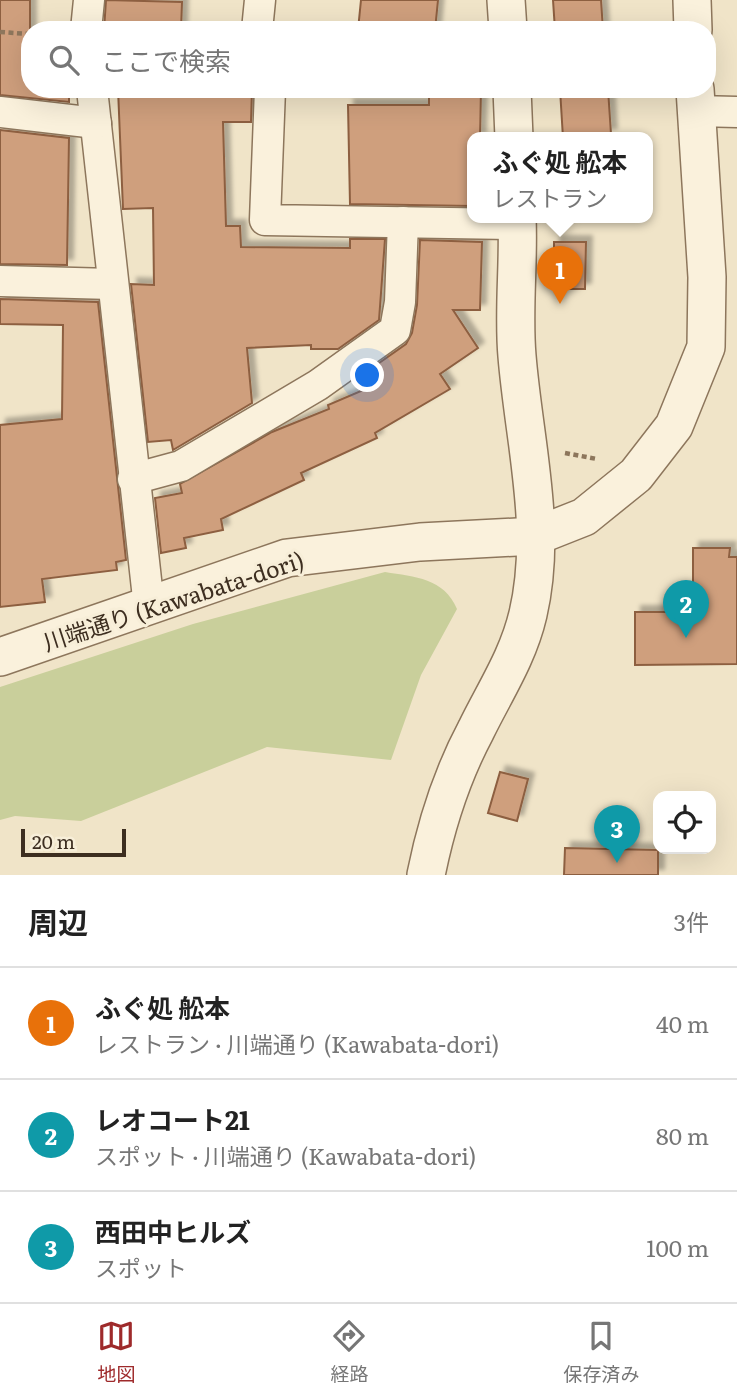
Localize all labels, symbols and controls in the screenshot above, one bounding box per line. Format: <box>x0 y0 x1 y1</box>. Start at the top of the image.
search box <box>21 21 716 98</box>
text: ここで検索 <box>101 40 231 79</box>
icon: search <box>45 41 83 79</box>
popup <box>467 132 653 223</box>
text: ふぐ処 舩本 <box>492 141 628 180</box>
text: レストラン <box>492 180 607 214</box>
pin: 1 <box>537 246 583 304</box>
your location <box>350 358 384 392</box>
street label: 川端通り (Kawabata-dori) <box>38 542 308 658</box>
pin: 2 <box>663 580 709 638</box>
map controls <box>653 791 716 854</box>
button: locate <box>653 791 716 854</box>
pin: 3 <box>594 805 640 863</box>
scale bar <box>21 826 126 858</box>
text: 20 m <box>32 827 75 855</box>
text: 周辺 <box>28 899 88 943</box>
text: 3件 <box>674 904 709 938</box>
text: ふぐ処 舩本 <box>95 987 230 1026</box>
text: 1 <box>46 1006 56 1040</box>
text: 40 m <box>656 1006 709 1040</box>
text: レストラン · 川端通り (Kawabata-dori) <box>95 1026 499 1060</box>
text: レオコート21 <box>95 1099 250 1138</box>
text: 2 <box>45 1118 57 1152</box>
text: 80 m <box>656 1118 709 1152</box>
text: スポット · 川端通り (Kawabata-dori) <box>95 1138 476 1172</box>
text: 西田中ヒルズ <box>95 1211 251 1250</box>
text: 3 <box>45 1230 57 1264</box>
text: 100 m <box>646 1230 709 1264</box>
text: スポット <box>95 1250 187 1284</box>
tab: 地図 <box>97 1317 136 1387</box>
tab: 経路 <box>330 1317 369 1387</box>
tab: 保存済み <box>563 1317 640 1387</box>

